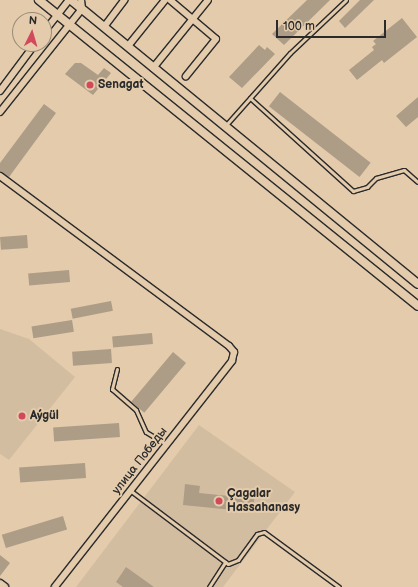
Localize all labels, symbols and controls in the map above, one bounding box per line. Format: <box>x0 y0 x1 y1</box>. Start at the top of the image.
north arrow <box>12 12 52 52</box>
scale bar <box>278 12 388 38</box>
text: N <box>28 14 38 27</box>
text: 100 m <box>283 19 315 34</box>
place label: Senagat <box>98 78 143 92</box>
marker: Senagat <box>85 80 95 90</box>
place label: Aýgül <box>30 409 59 423</box>
marker: Aýgül <box>17 411 27 421</box>
street label: улица Победы <box>109 425 171 497</box>
place label: Çagalar Hassahanasy <box>227 487 300 515</box>
marker: Çagalar Hassahanasy <box>214 496 224 506</box>

